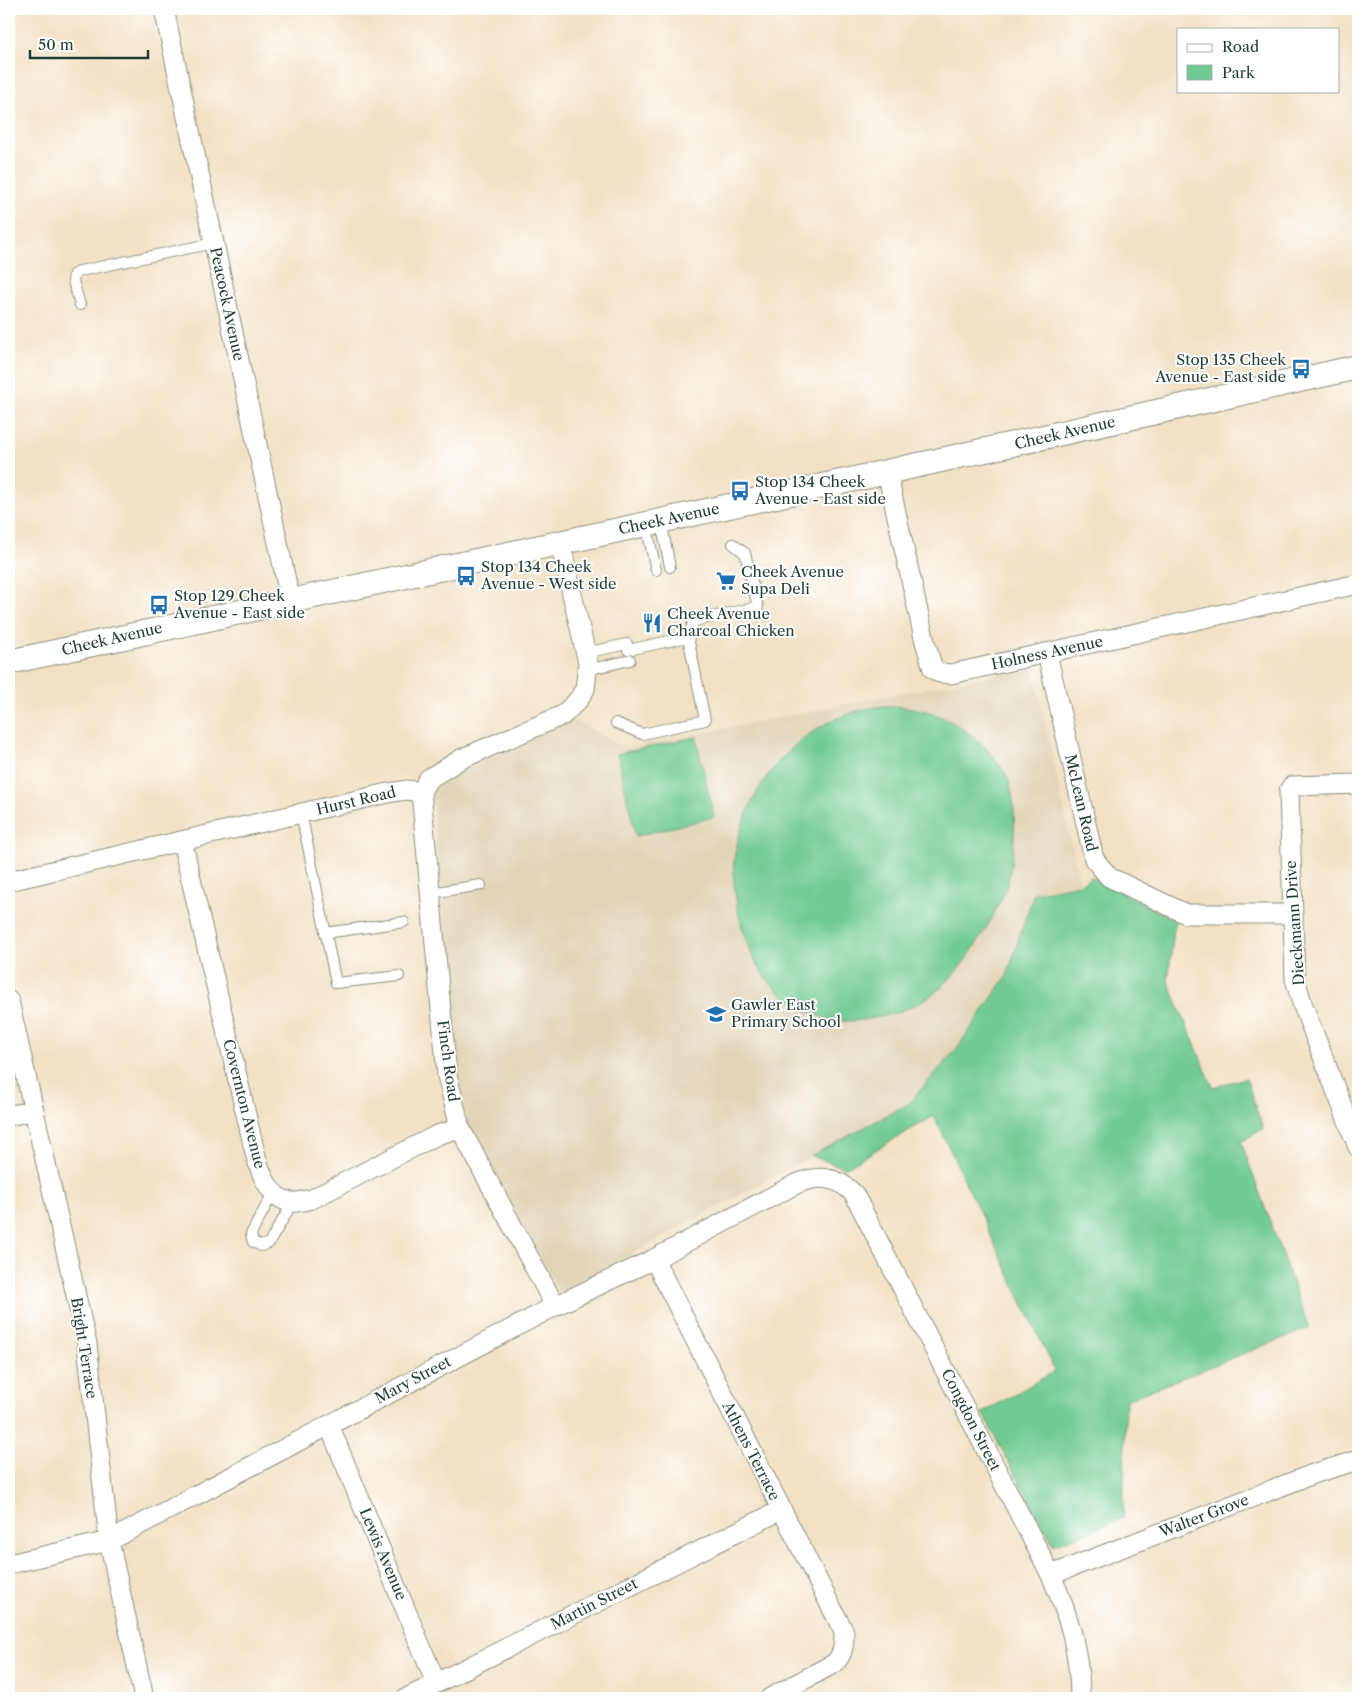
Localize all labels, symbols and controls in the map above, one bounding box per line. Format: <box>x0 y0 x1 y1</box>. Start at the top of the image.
scale bar <box>30 28 148 60</box>
legend <box>1177 28 1340 92</box>
text: 50 m <box>38 35 74 54</box>
text: Road <box>1222 37 1259 56</box>
text: Park <box>1222 63 1256 82</box>
street label: Peacock Avenue <box>206 245 249 363</box>
place label: Stop 135 Cheek Avenue - East side <box>1154 350 1287 386</box>
bus stop icon: Stop 135 Cheek Avenue - East side <box>1290 358 1312 380</box>
street label: Cheek Avenue <box>1013 412 1117 453</box>
place label: Stop 134 Cheek Avenue - East side <box>754 472 886 508</box>
bus stop icon: Stop 134 Cheek Avenue - East side <box>729 480 751 502</box>
street label: Cheek Avenue <box>617 499 721 538</box>
place label: Stop 134 Cheek Avenue - West side <box>480 557 617 593</box>
place label: Cheek Avenue Supa Deli <box>741 562 844 598</box>
bus stop icon: Stop 134 Cheek Avenue - West side <box>455 565 477 587</box>
supermarket icon: Cheek Avenue Supa Deli <box>715 570 737 592</box>
place label: Stop 129 Cheek Avenue - East side <box>173 586 305 622</box>
bus stop icon: Stop 129 Cheek Avenue - East side <box>148 594 170 616</box>
place label: Cheek Avenue Charcoal Chicken <box>667 604 795 640</box>
restaurant icon: Cheek Avenue Charcoal Chicken <box>641 612 663 634</box>
street label: Cheek Avenue <box>60 618 164 659</box>
street label: Holness Avenue <box>989 631 1104 674</box>
street label: McLean Road <box>1061 752 1102 853</box>
street label: Hurst Road <box>314 782 397 819</box>
street label: Dieckmann Drive <box>1281 860 1308 986</box>
place label: Gawler East Primary School <box>731 995 842 1031</box>
school or university icon: Gawler East Primary School <box>705 1003 727 1025</box>
street label: Finch Road <box>433 1019 464 1103</box>
street label: Covernton Avenue <box>219 1037 270 1171</box>
street label: Bright Terrace <box>67 1296 102 1400</box>
street label: Mary Street <box>371 1351 455 1408</box>
street label: Congdon Street <box>938 1365 1006 1475</box>
street label: Athens Terrace <box>718 1397 785 1503</box>
street label: Walter Grove <box>1155 1490 1251 1542</box>
street label: Lewis Avenue <box>356 1505 411 1603</box>
street label: Martin Street <box>547 1573 641 1634</box>

